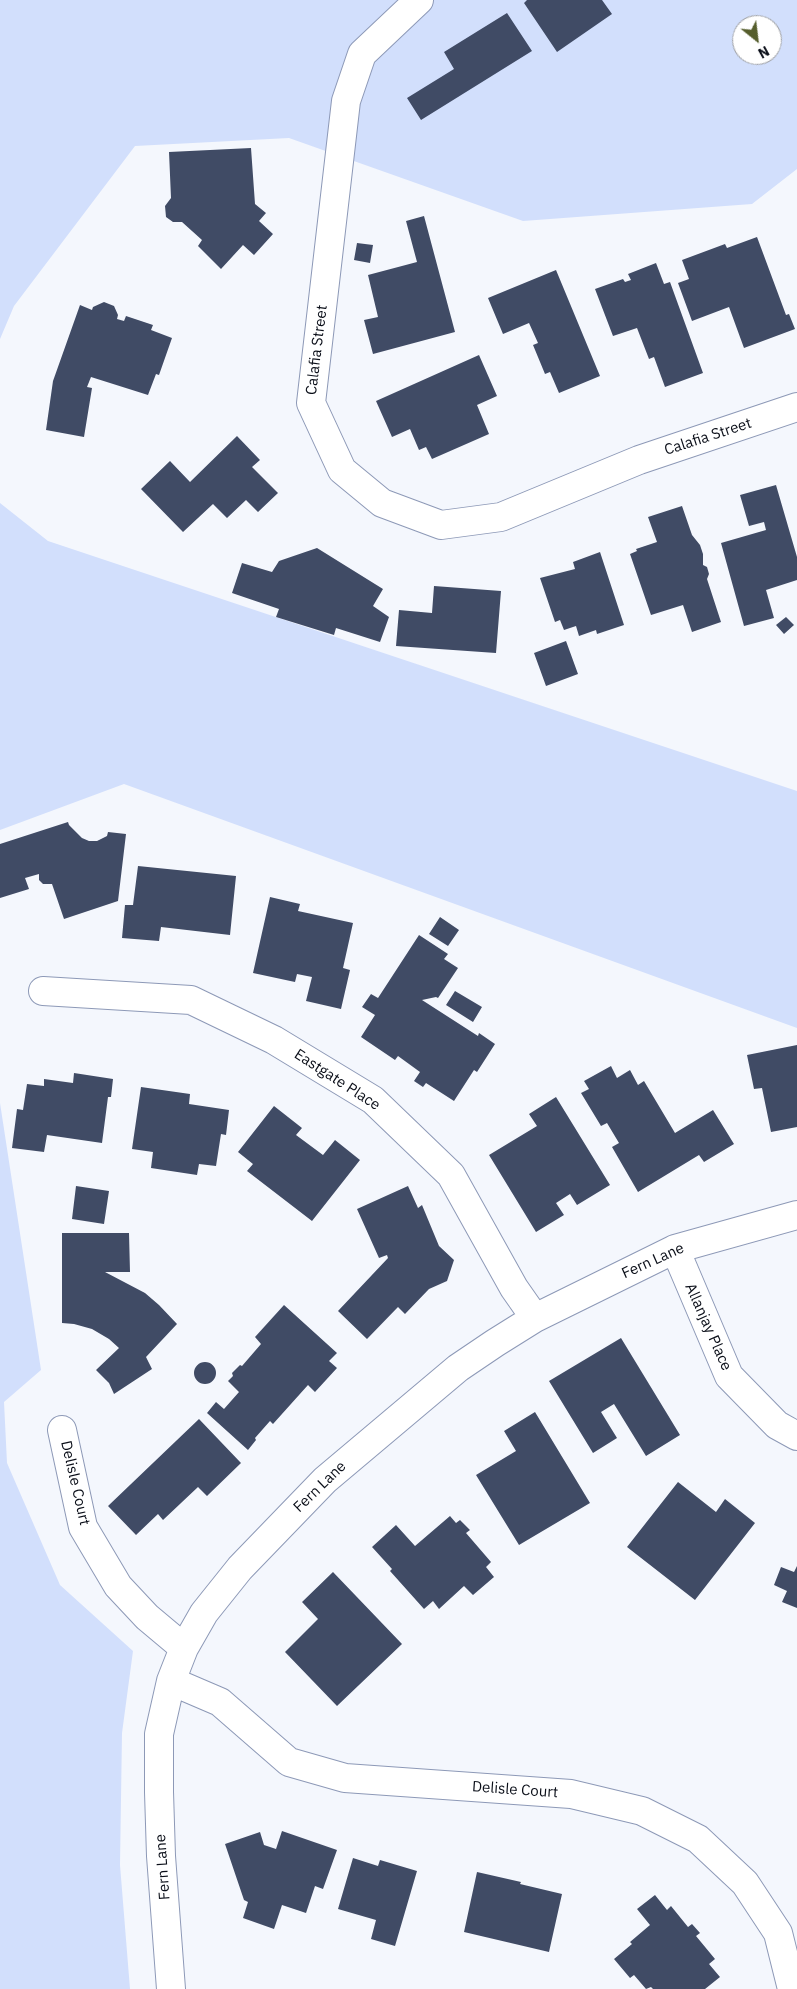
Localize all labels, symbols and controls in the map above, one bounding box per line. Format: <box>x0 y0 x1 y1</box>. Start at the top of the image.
north arrow <box>732 15 782 65</box>
text: N <box>755 42 773 63</box>
street label: Calafia Street <box>303 304 331 396</box>
street label: Calafia Street <box>662 414 754 460</box>
street label: Eastgate Place <box>291 1046 383 1114</box>
street label: Fern Lane <box>619 1239 687 1283</box>
street label: Allanjay Place <box>681 1280 735 1374</box>
street label: Delisle Court <box>57 1439 93 1527</box>
street label: Fern Lane <box>290 1458 350 1516</box>
street label: Delisle Court <box>471 1778 559 1802</box>
street label: Fern Lane <box>152 1833 174 1901</box>

